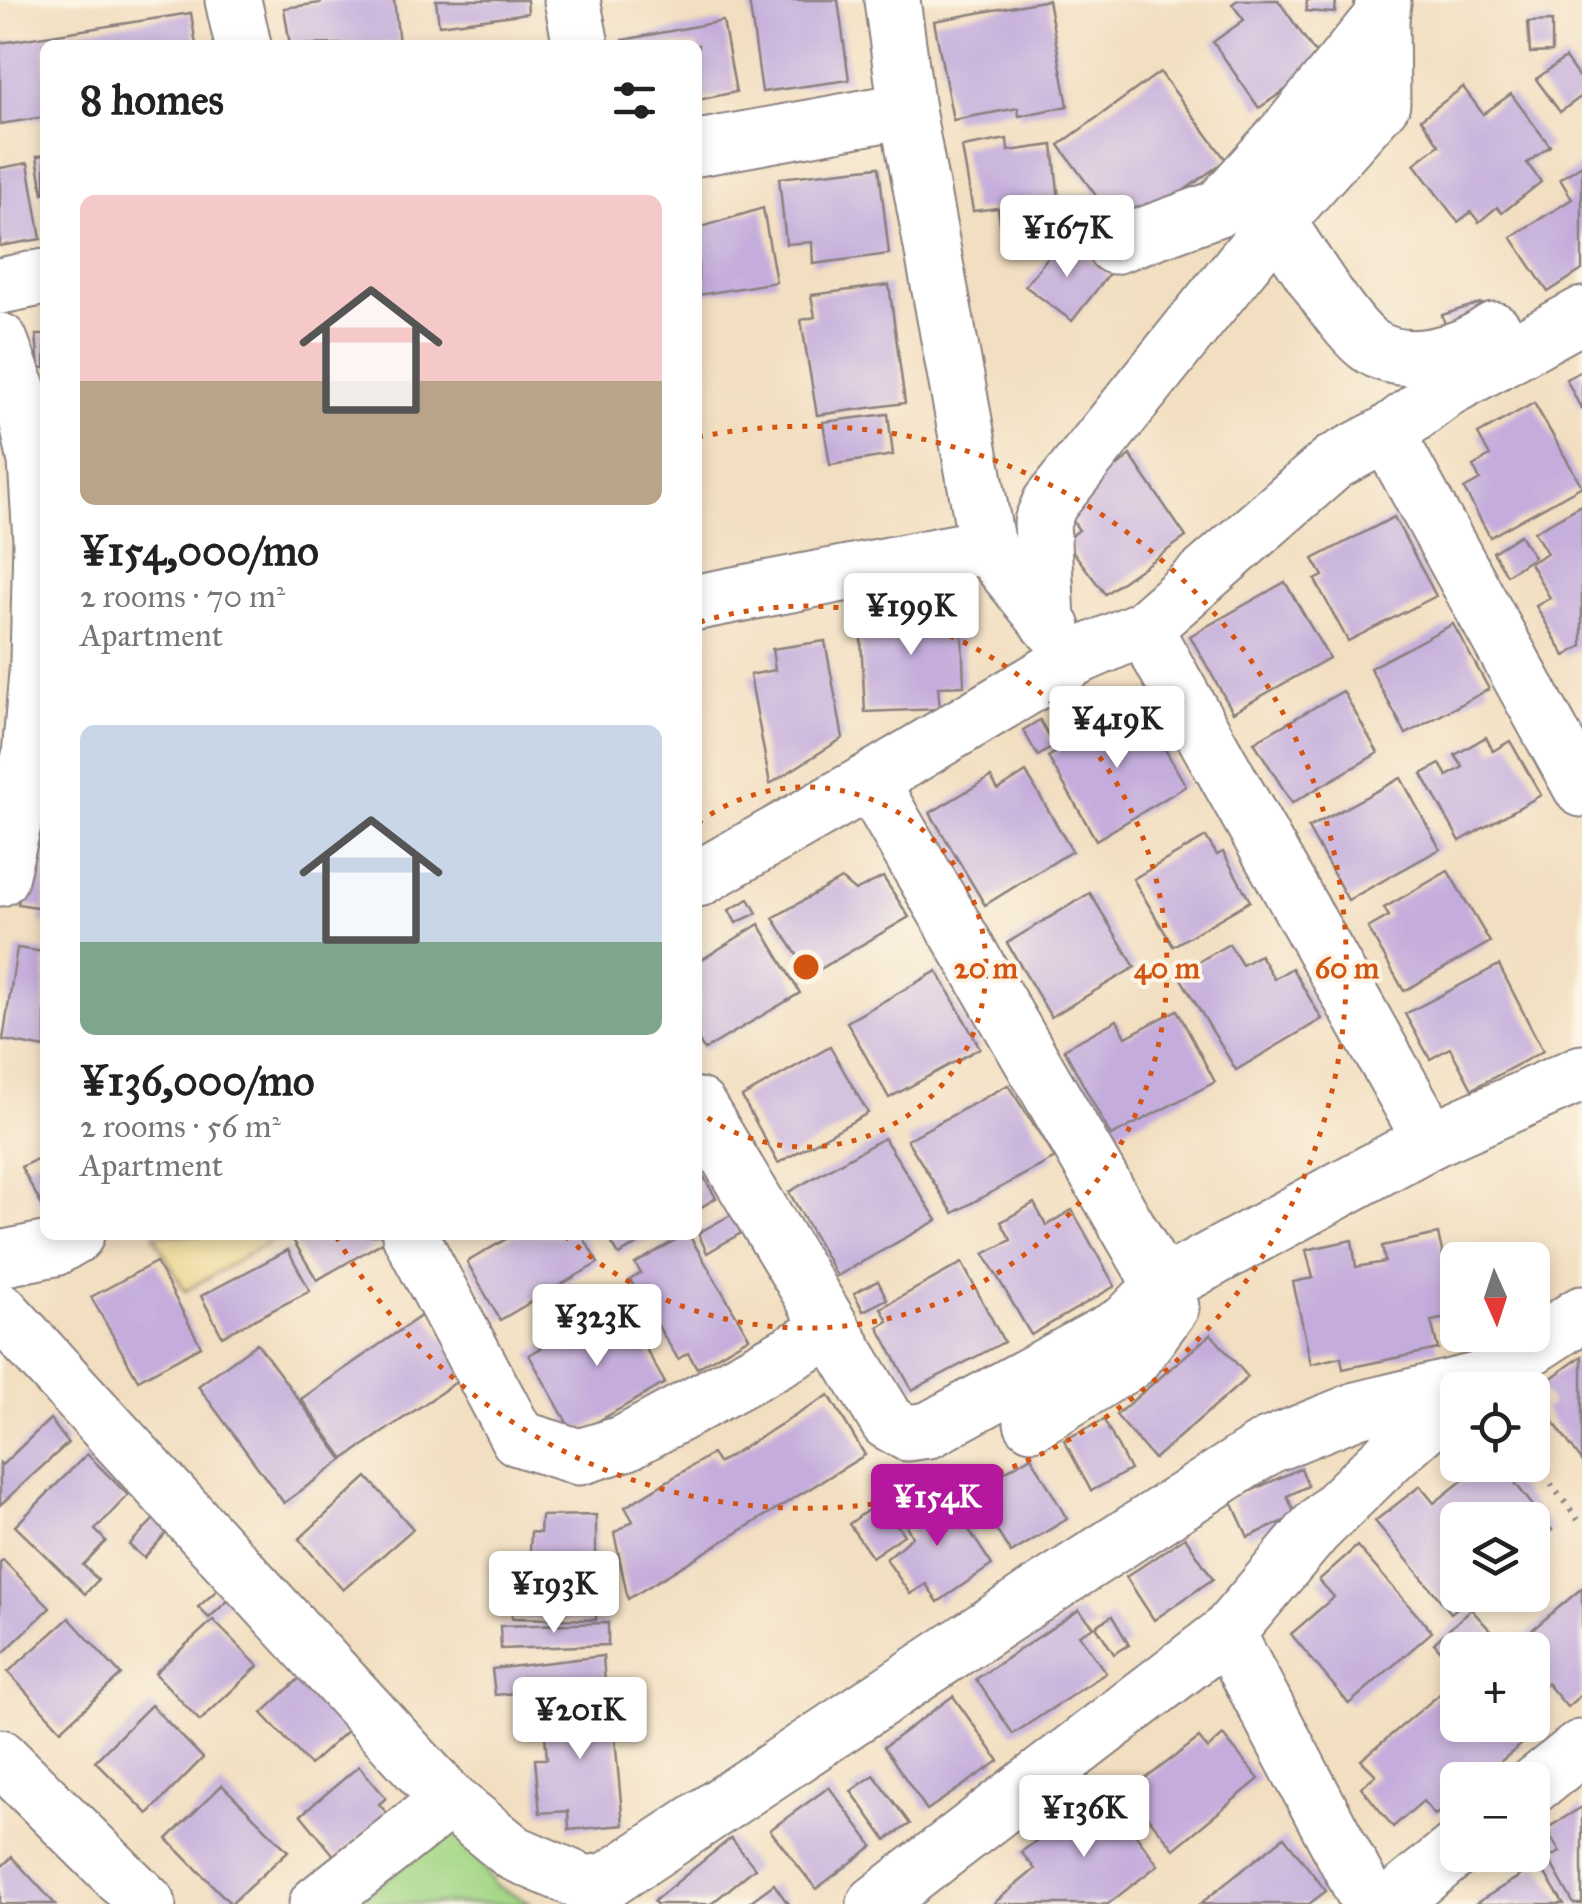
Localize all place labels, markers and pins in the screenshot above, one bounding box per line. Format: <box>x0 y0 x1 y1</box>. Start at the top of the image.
pin: ¥167K <box>997 195 1137 280</box>
pin: ¥199K <box>841 573 981 658</box>
pin: ¥419K <box>1047 686 1187 771</box>
centre of rings <box>788 949 824 985</box>
pin: ¥323K <box>527 1284 667 1369</box>
pin: ¥154K <box>867 1464 1007 1549</box>
pin: ¥193K <box>484 1551 624 1636</box>
pin: ¥201K <box>510 1677 650 1762</box>
pin: ¥136K <box>1014 1775 1154 1860</box>

